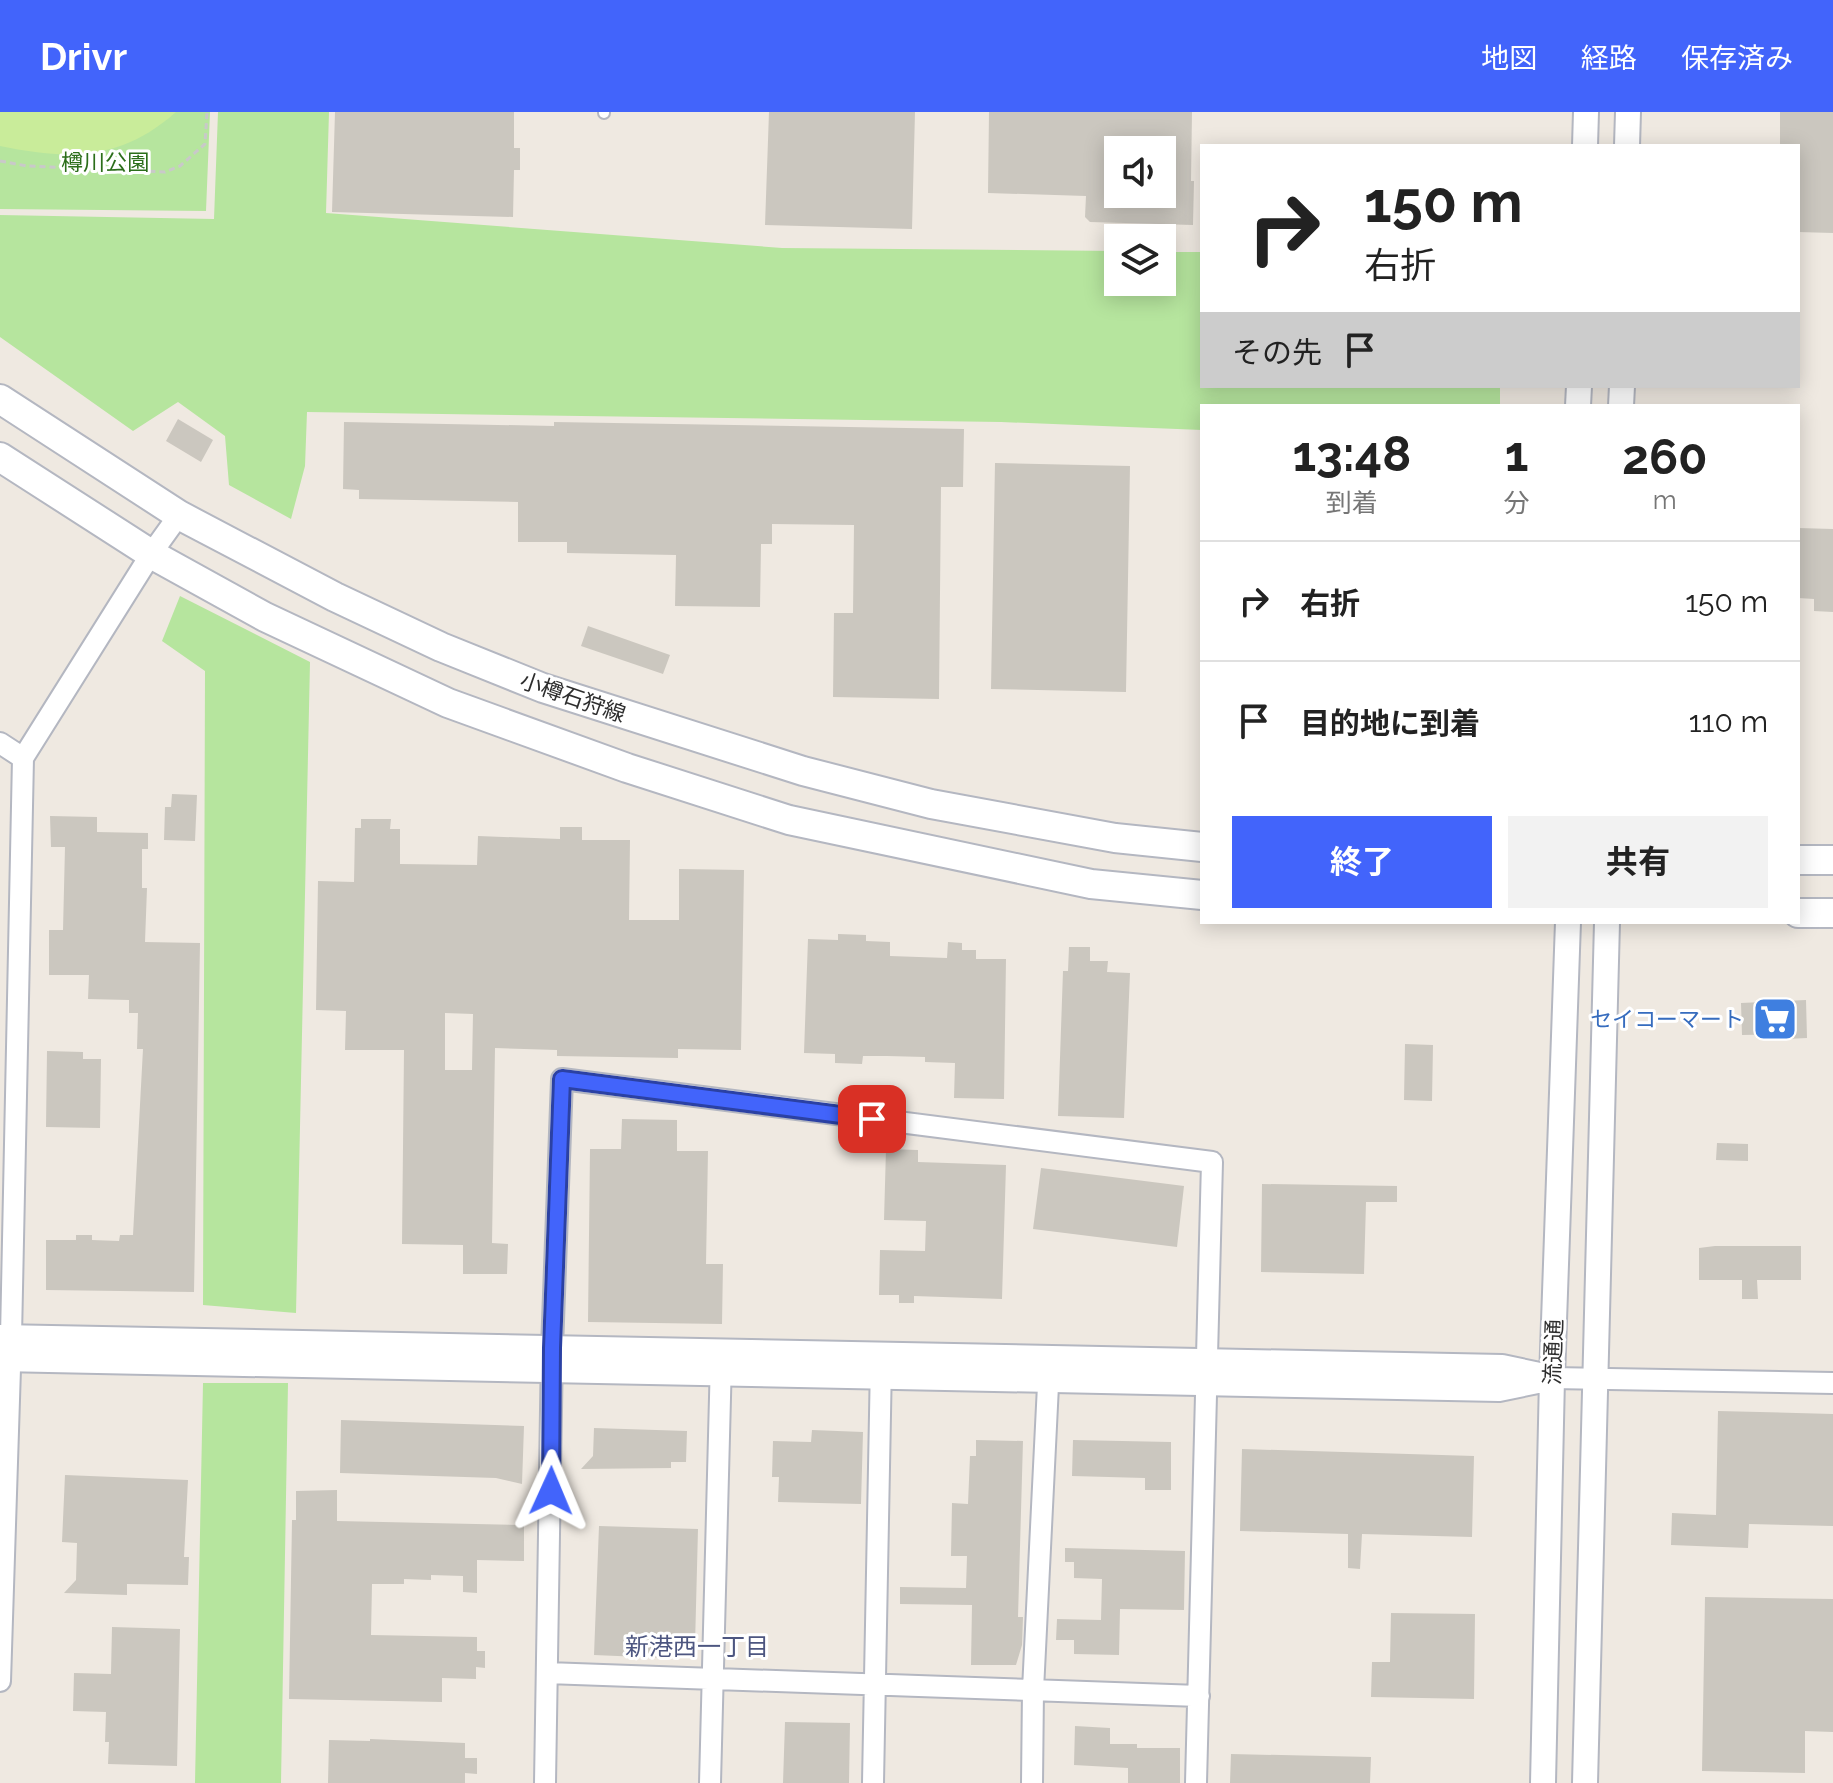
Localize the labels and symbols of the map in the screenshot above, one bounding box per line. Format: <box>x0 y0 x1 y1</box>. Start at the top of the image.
park label: 樽川公園 <box>61 149 149 175</box>
street label: 小樽石狩線 <box>517 667 629 727</box>
supermarket icon: セイコーマート <box>1751 995 1799 1043</box>
place label: セイコーマート <box>1590 1006 1744 1032</box>
pin <box>838 1085 906 1153</box>
street label: 流通通 <box>1539 1319 1567 1385</box>
position arrow <box>509 1449 593 1533</box>
district label: 新港西一丁目 <box>625 1632 769 1661</box>

